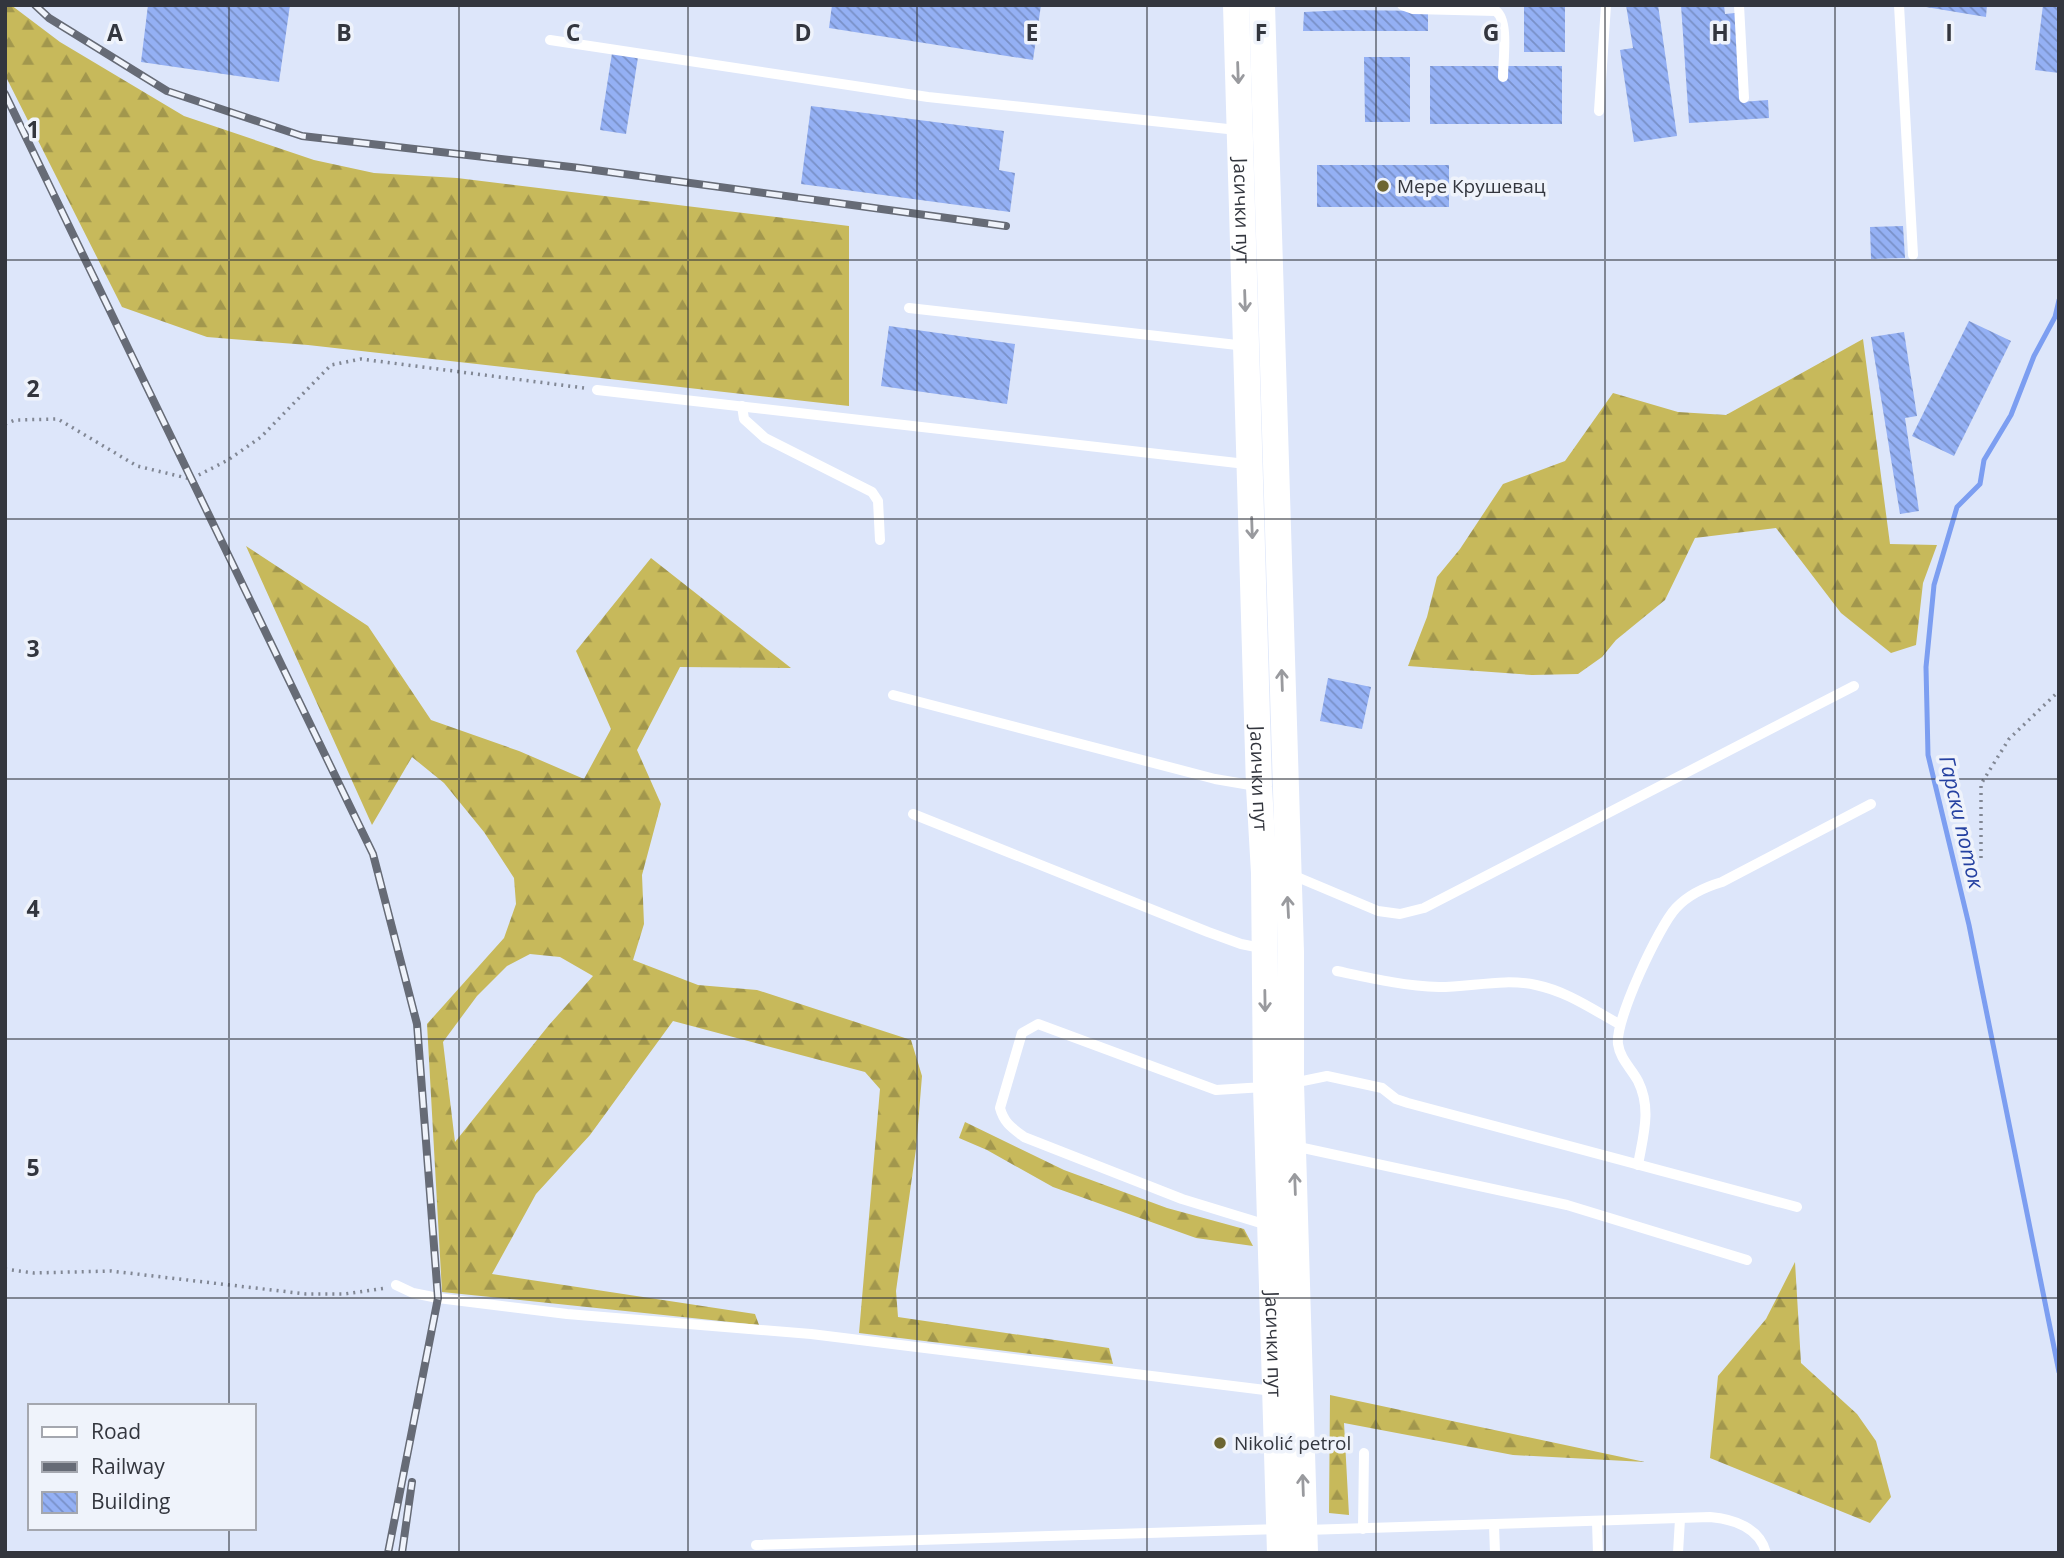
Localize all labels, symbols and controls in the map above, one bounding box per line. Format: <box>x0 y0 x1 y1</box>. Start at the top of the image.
text: A <box>107 16 123 48</box>
text: B <box>336 16 352 48</box>
text: C <box>566 16 580 48</box>
text: D <box>794 16 812 48</box>
text: E <box>1026 16 1038 48</box>
text: F <box>1255 16 1267 48</box>
text: G <box>1483 16 1499 48</box>
text: H <box>1711 16 1729 48</box>
text: I <box>1945 16 1953 48</box>
one-way arrow <box>1231 62 1244 85</box>
text: 1 <box>26 113 40 145</box>
street label: Јасички пут <box>1227 156 1257 264</box>
place label: Мере Крушевац <box>1397 173 1546 199</box>
marker: Мере Крушевац <box>1375 178 1391 194</box>
one-way arrow <box>1238 289 1251 312</box>
text: 2 <box>26 372 40 404</box>
one-way arrow <box>1245 516 1259 539</box>
text: 3 <box>26 632 40 664</box>
one-way arrow <box>1275 669 1289 692</box>
street label: Јасички пут <box>1244 724 1275 832</box>
water label: Гарски поток <box>1933 753 1991 893</box>
text: 4 <box>26 892 40 924</box>
one-way arrow <box>1282 896 1295 919</box>
one-way arrow <box>1258 989 1272 1012</box>
text: 5 <box>26 1151 40 1183</box>
one-way arrow <box>1288 1172 1302 1195</box>
street label: Јасички пут <box>1259 1289 1288 1398</box>
legend <box>28 1404 256 1530</box>
text: Road <box>91 1417 141 1445</box>
place label: Nikolić petrol <box>1234 1430 1351 1456</box>
marker: Nikolić petrol <box>1212 1435 1228 1451</box>
text: Railway <box>91 1452 165 1480</box>
one-way arrow <box>1297 1473 1310 1496</box>
text: Building <box>91 1487 170 1515</box>

